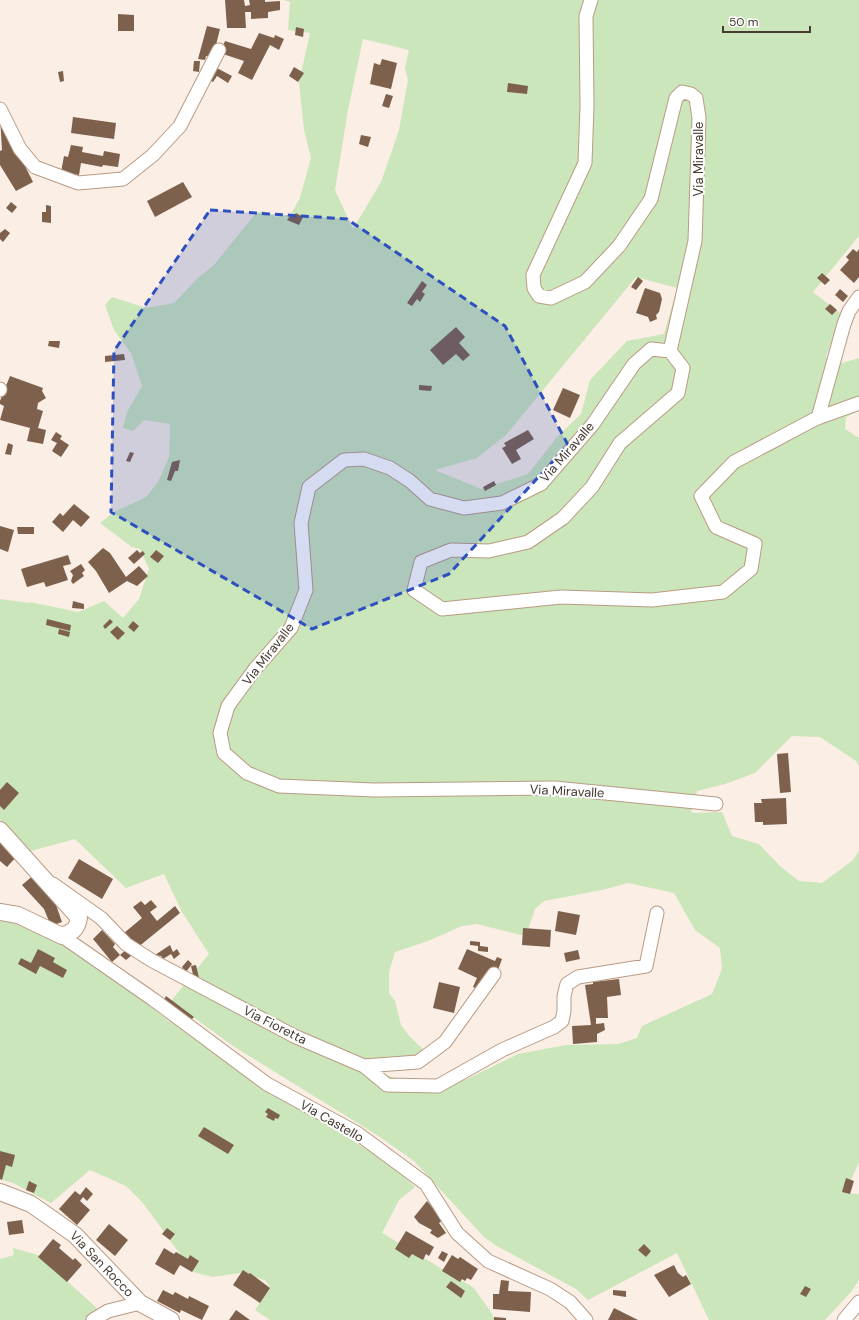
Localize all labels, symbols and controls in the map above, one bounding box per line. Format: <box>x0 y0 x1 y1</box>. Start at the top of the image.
scale bar <box>723 8 810 34</box>
text: 50 m <box>729 14 758 30</box>
street label: Via Miravalle <box>690 122 707 196</box>
street label: Via Miravalle <box>536 418 598 486</box>
street label: Via Miravalle <box>238 619 298 689</box>
street label: Via Miravalle <box>529 781 605 801</box>
street label: Via Fioretta <box>240 1002 310 1048</box>
street label: Via Castello <box>297 1096 367 1146</box>
street label: Via San Rocco <box>66 1227 138 1301</box>

